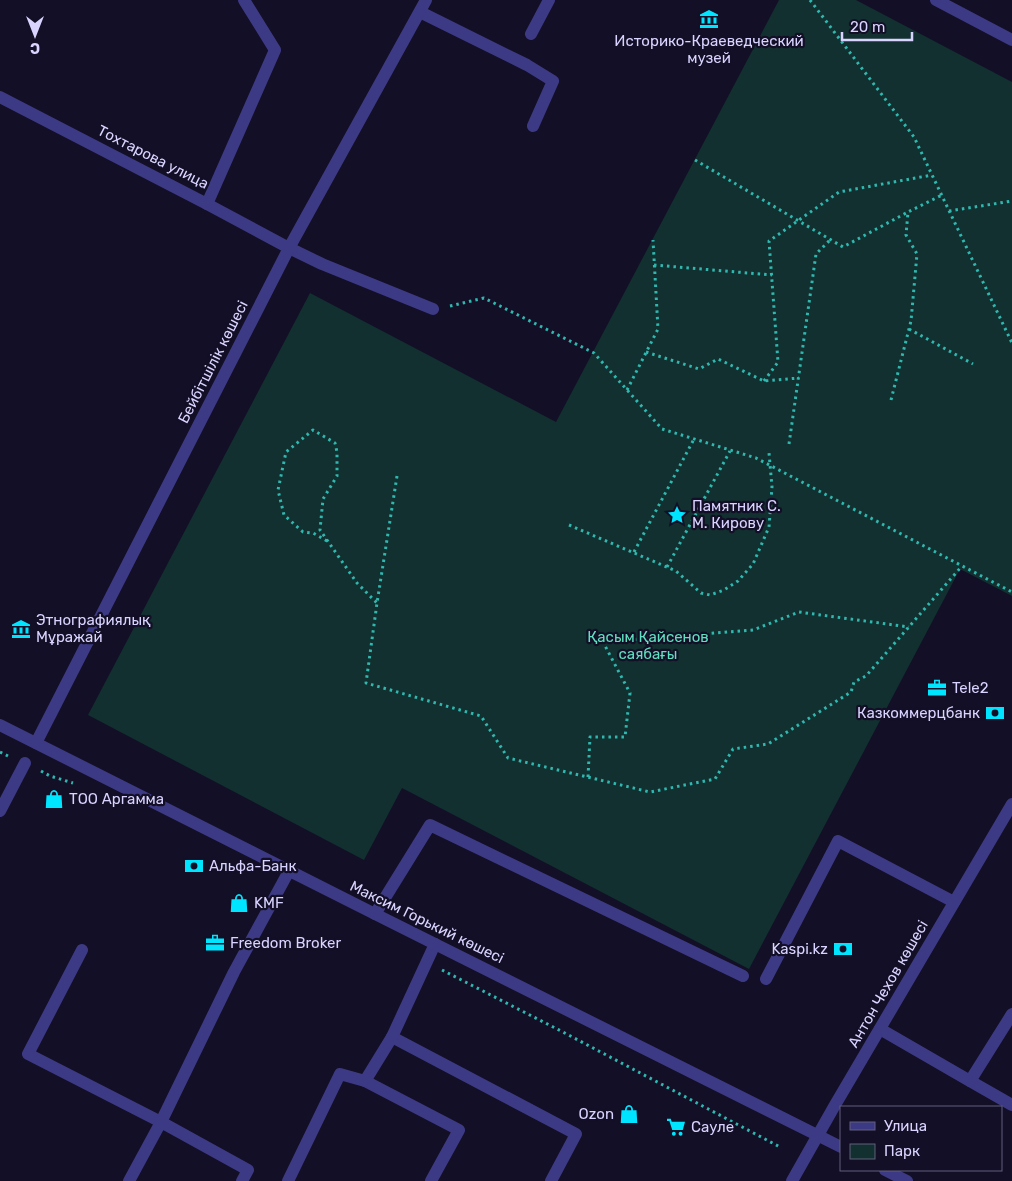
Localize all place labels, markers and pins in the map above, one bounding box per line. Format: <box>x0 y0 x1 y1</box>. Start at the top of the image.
museum icon: Историко-Краеведческий музей <box>698 8 720 30</box>
place label: Историко-Краеведческий музей <box>614 32 804 67</box>
place label: Памятник С. М. Кирову <box>692 497 781 532</box>
place icon: Памятник С. М. Кирову <box>666 504 688 526</box>
place label: Этнографиялық Мұражай <box>36 611 151 646</box>
museum icon: Этнографиялық Мұражай <box>10 618 32 640</box>
office icon: Tele2 <box>926 677 948 699</box>
place label: Tele2 <box>952 679 989 697</box>
bank icon: Казкоммерцбанк <box>984 702 1006 724</box>
place label: Казкоммерцбанк <box>857 704 980 722</box>
shop icon: ТОО Аргамма <box>43 788 65 810</box>
place label: ТОО Аргамма <box>69 790 164 808</box>
bank icon: Альфа-Банк <box>183 855 205 877</box>
place label: Альфа-Банк <box>209 857 297 875</box>
shop icon: KMF <box>228 892 250 914</box>
place label: KMF <box>254 894 284 912</box>
office icon: Freedom Broker <box>204 932 226 954</box>
place label: Freedom Broker <box>230 934 341 952</box>
bank icon: Kaspi.kz <box>832 938 854 960</box>
place label: Kaspi.kz <box>771 940 828 958</box>
shop icon: Ozon <box>618 1103 640 1125</box>
place label: Ozon <box>579 1105 614 1123</box>
supermarket icon: Сауле <box>665 1116 687 1138</box>
place label: Сауле <box>691 1118 734 1136</box>

